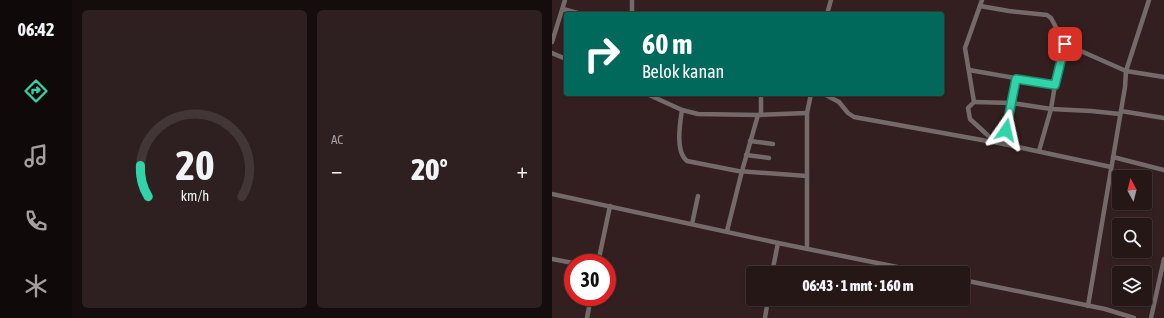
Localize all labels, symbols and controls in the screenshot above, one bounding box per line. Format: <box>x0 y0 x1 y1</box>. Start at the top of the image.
text: 06:42 <box>17 19 55 40</box>
pin <box>1048 27 1082 61</box>
icon: right <box>576 28 628 80</box>
text: 60 m <box>642 28 692 60</box>
icon: arrive <box>1054 33 1076 55</box>
text: Belok kanan <box>642 61 724 82</box>
icon: directions <box>22 77 50 105</box>
position arrow <box>985 109 1027 151</box>
text: AC <box>331 132 343 147</box>
text: 20 <box>175 141 214 189</box>
icon: music <box>22 142 50 170</box>
text: 20° <box>411 152 448 186</box>
text: − <box>331 157 342 183</box>
text: + <box>517 157 528 183</box>
north arrow <box>1112 170 1152 210</box>
map controls <box>1112 170 1152 306</box>
text: km/h <box>180 188 209 204</box>
icon: phone <box>22 207 50 235</box>
button: search <box>1112 218 1152 258</box>
speed limit sign: 30 <box>564 254 616 306</box>
button: layers <box>1112 266 1152 306</box>
icon: climate <box>22 272 50 300</box>
text: 06:43 · 1 mnt · 160 m <box>802 277 914 294</box>

